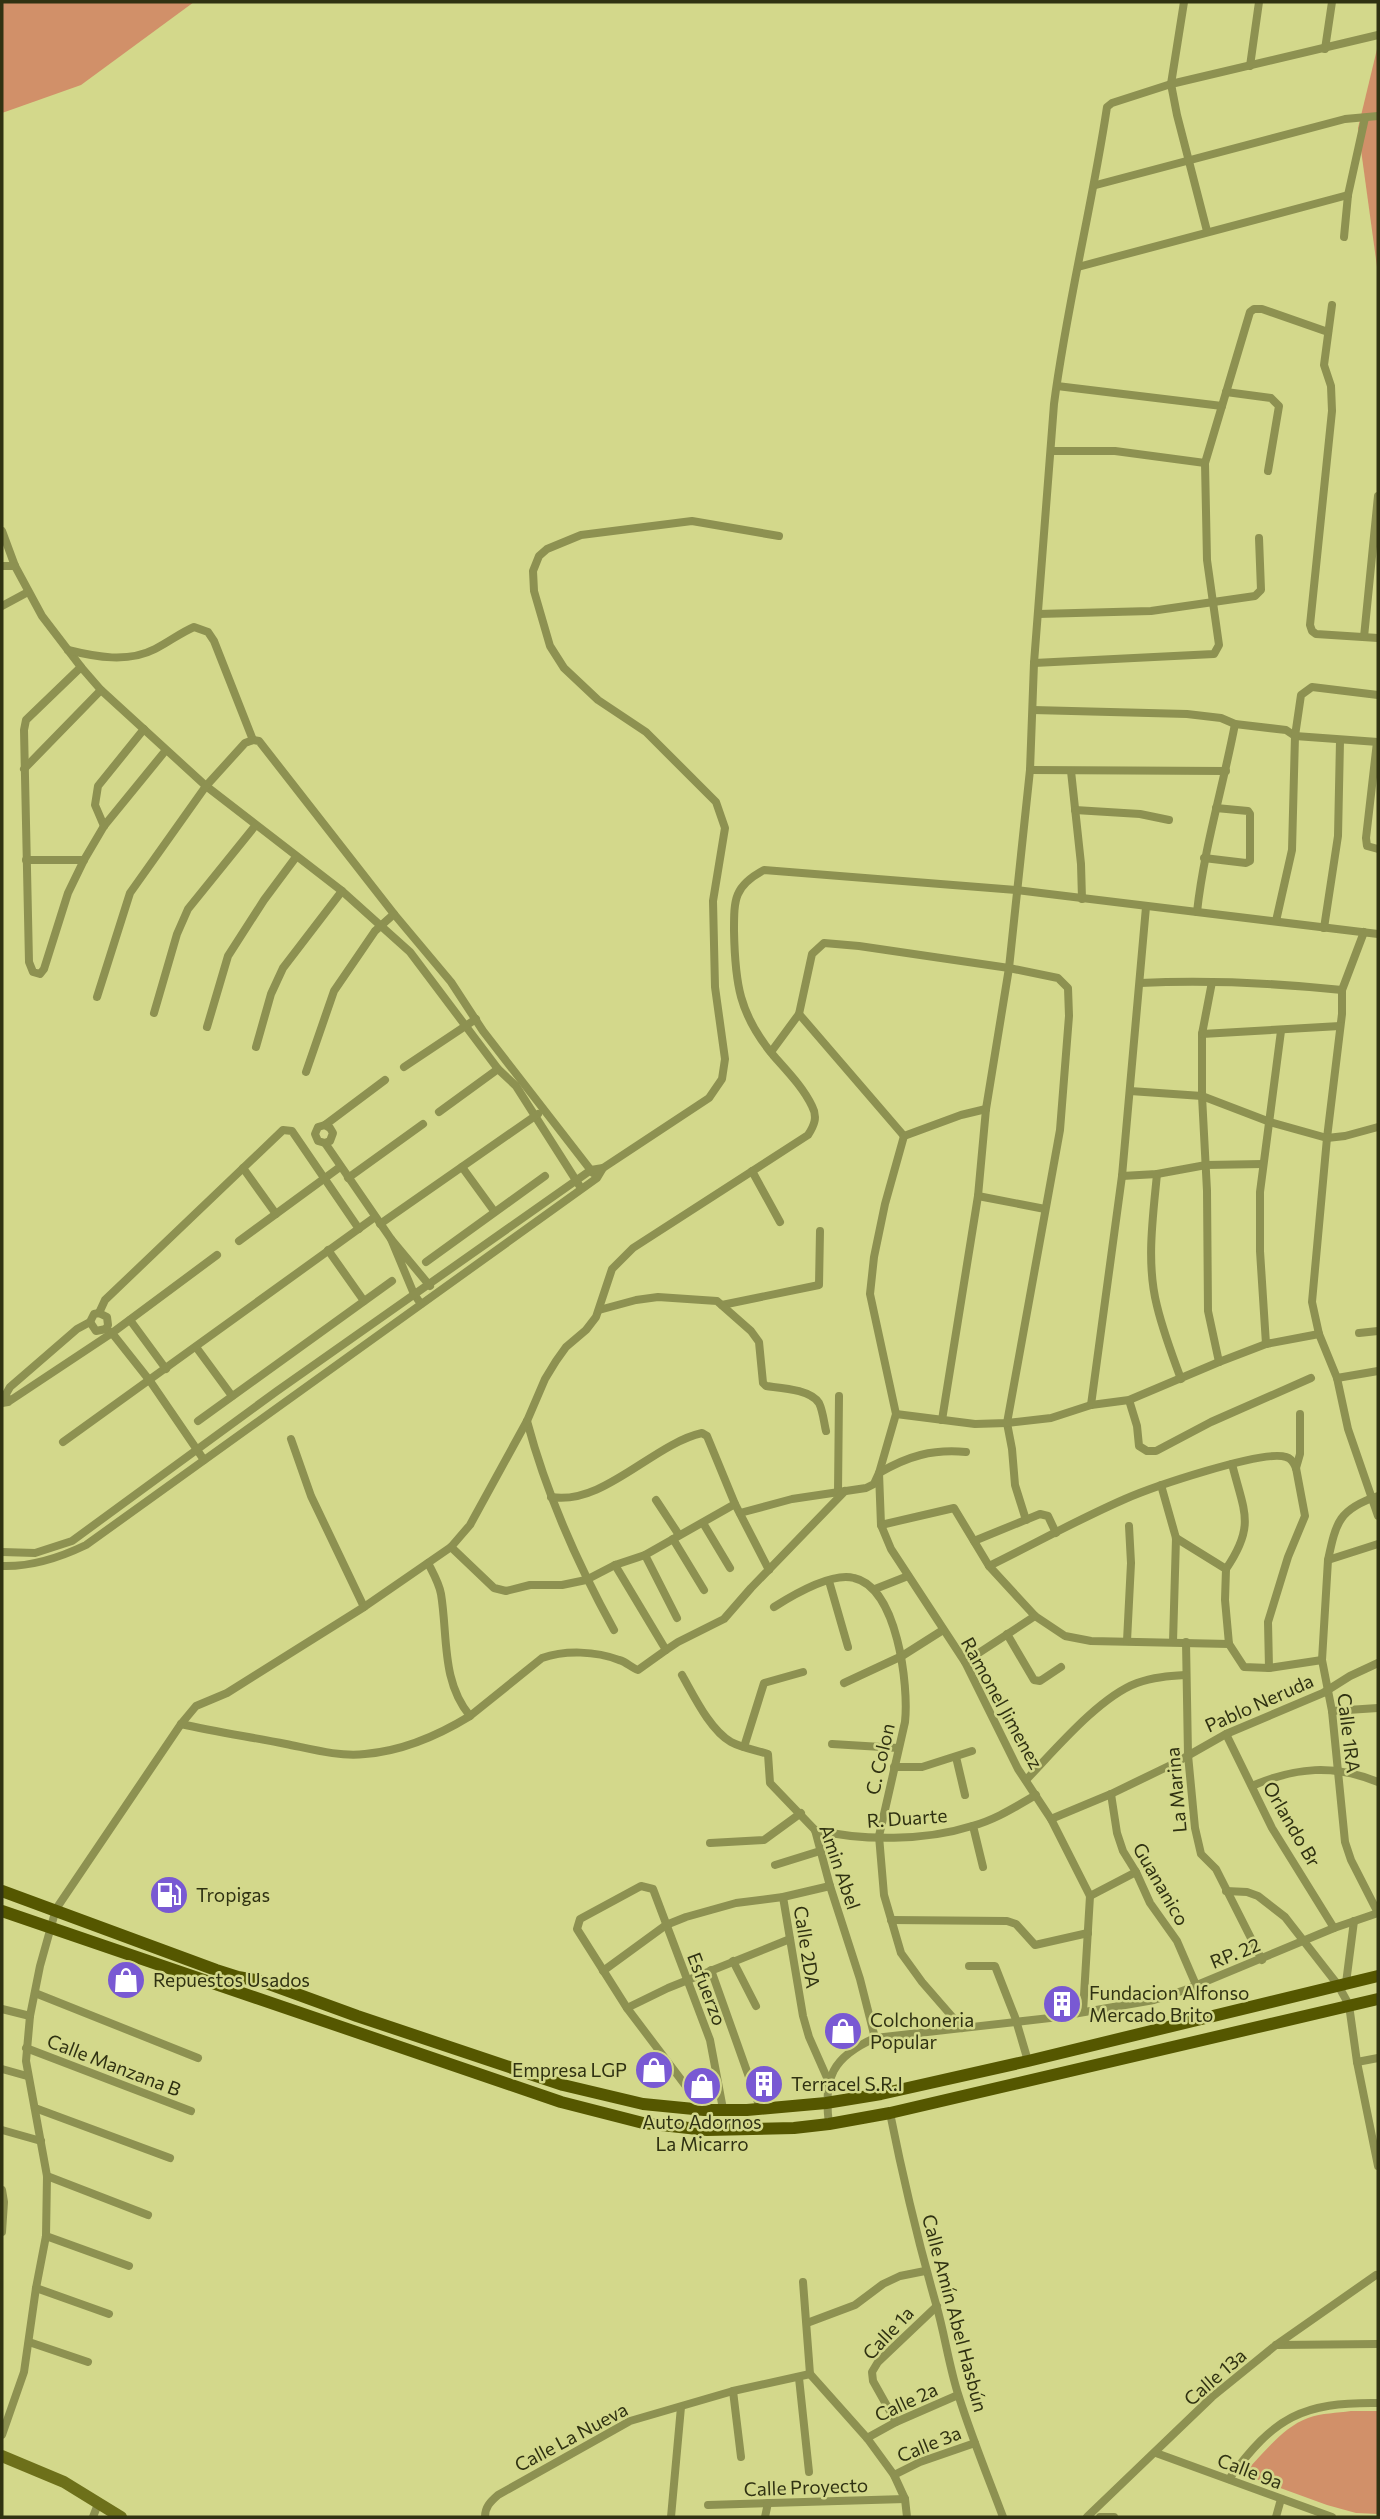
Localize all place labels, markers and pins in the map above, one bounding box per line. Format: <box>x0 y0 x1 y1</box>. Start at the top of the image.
fuel station icon: Tropigas <box>148 1874 190 1916</box>
place label: Tropigas <box>196 1883 270 1906</box>
shop icon: Repuestos Usados <box>105 1959 147 2001</box>
place label: Repuestos Usados <box>153 1968 310 1991</box>
place label: Fundacion Alfonso Mercado Brito <box>1089 1981 1249 2026</box>
building icon: Fundacion Alfonso Mercado Brito <box>1041 1983 1083 2025</box>
place label: Colchoneria Popular <box>870 2008 974 2053</box>
shop icon: Colchoneria Popular <box>822 2010 864 2052</box>
shop icon: Empresa LGP <box>633 2049 675 2091</box>
place label: Empresa LGP <box>512 2058 627 2081</box>
building icon: Terracel S.R.I <box>743 2063 785 2105</box>
shop icon: Auto Adornos La Micarro <box>681 2065 723 2107</box>
place label: Terracel S.R.I <box>791 2072 903 2095</box>
place label: Auto Adornos La Micarro <box>642 2110 762 2155</box>

